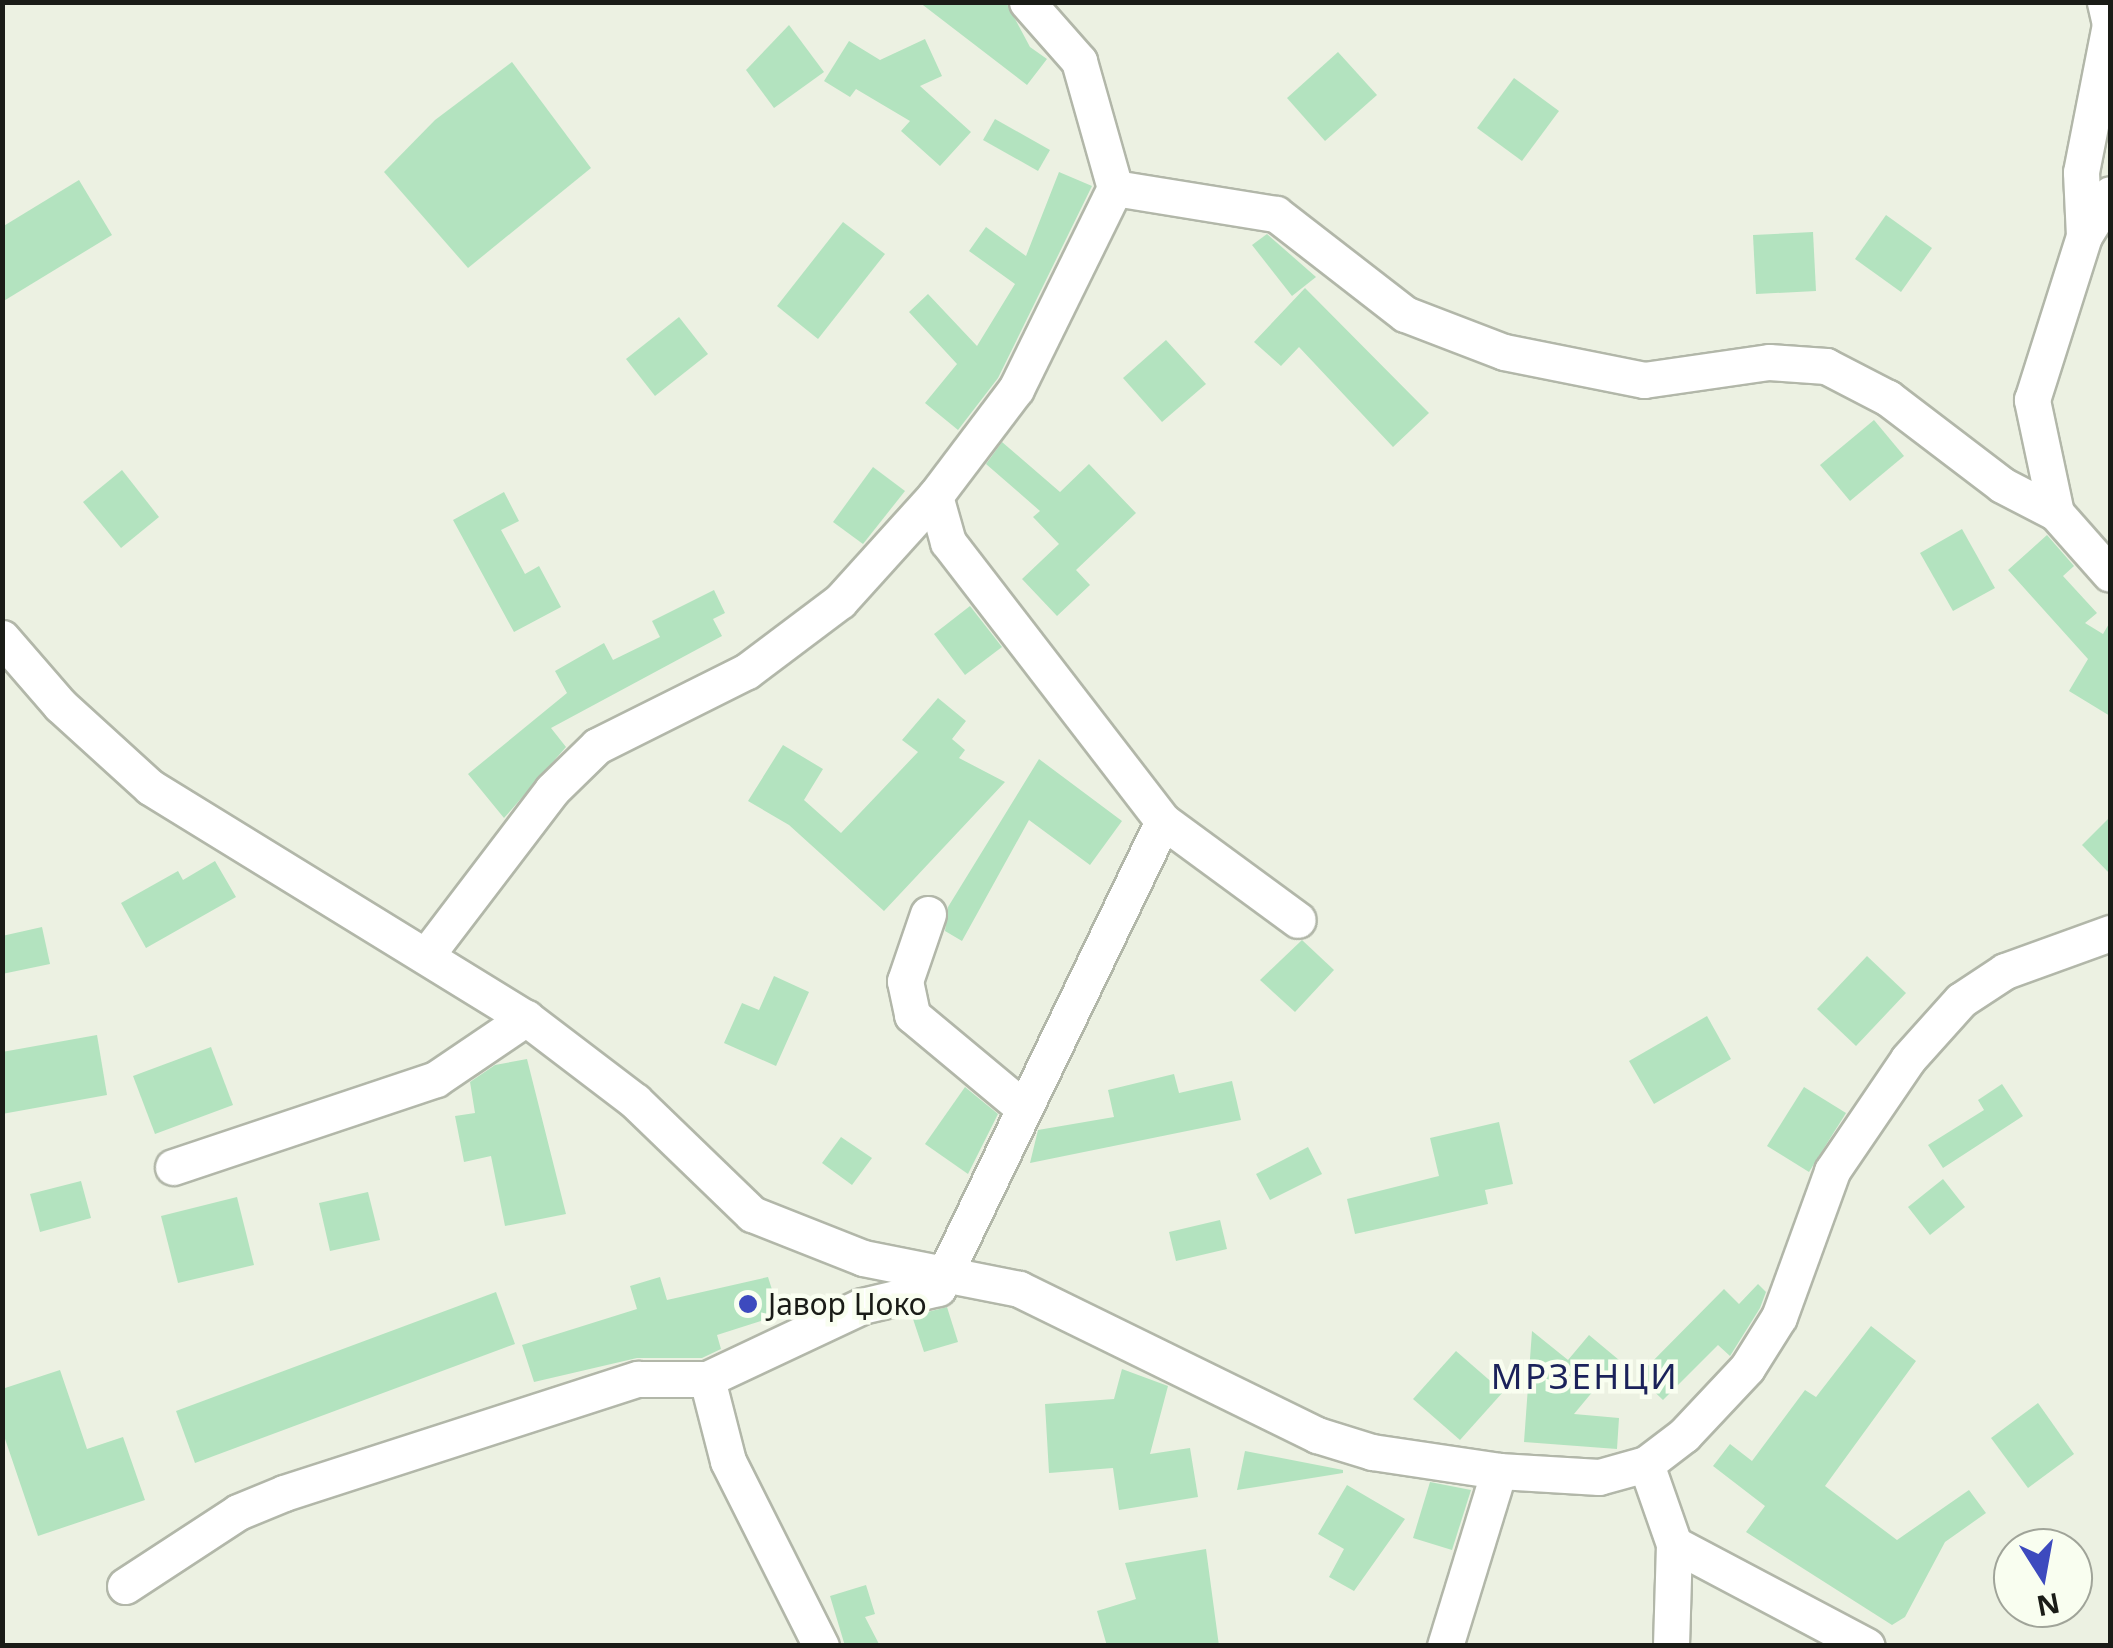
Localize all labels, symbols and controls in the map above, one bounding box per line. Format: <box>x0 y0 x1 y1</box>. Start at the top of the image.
place label: Јавор Џоко <box>768 1286 927 1322</box>
marker: Јавор Џоко <box>737 1293 759 1315</box>
district label: МРЗЕНЦИ <box>1491 1355 1679 1397</box>
north arrow <box>1993 1528 2093 1628</box>
text: N <box>2034 1585 2063 1626</box>

